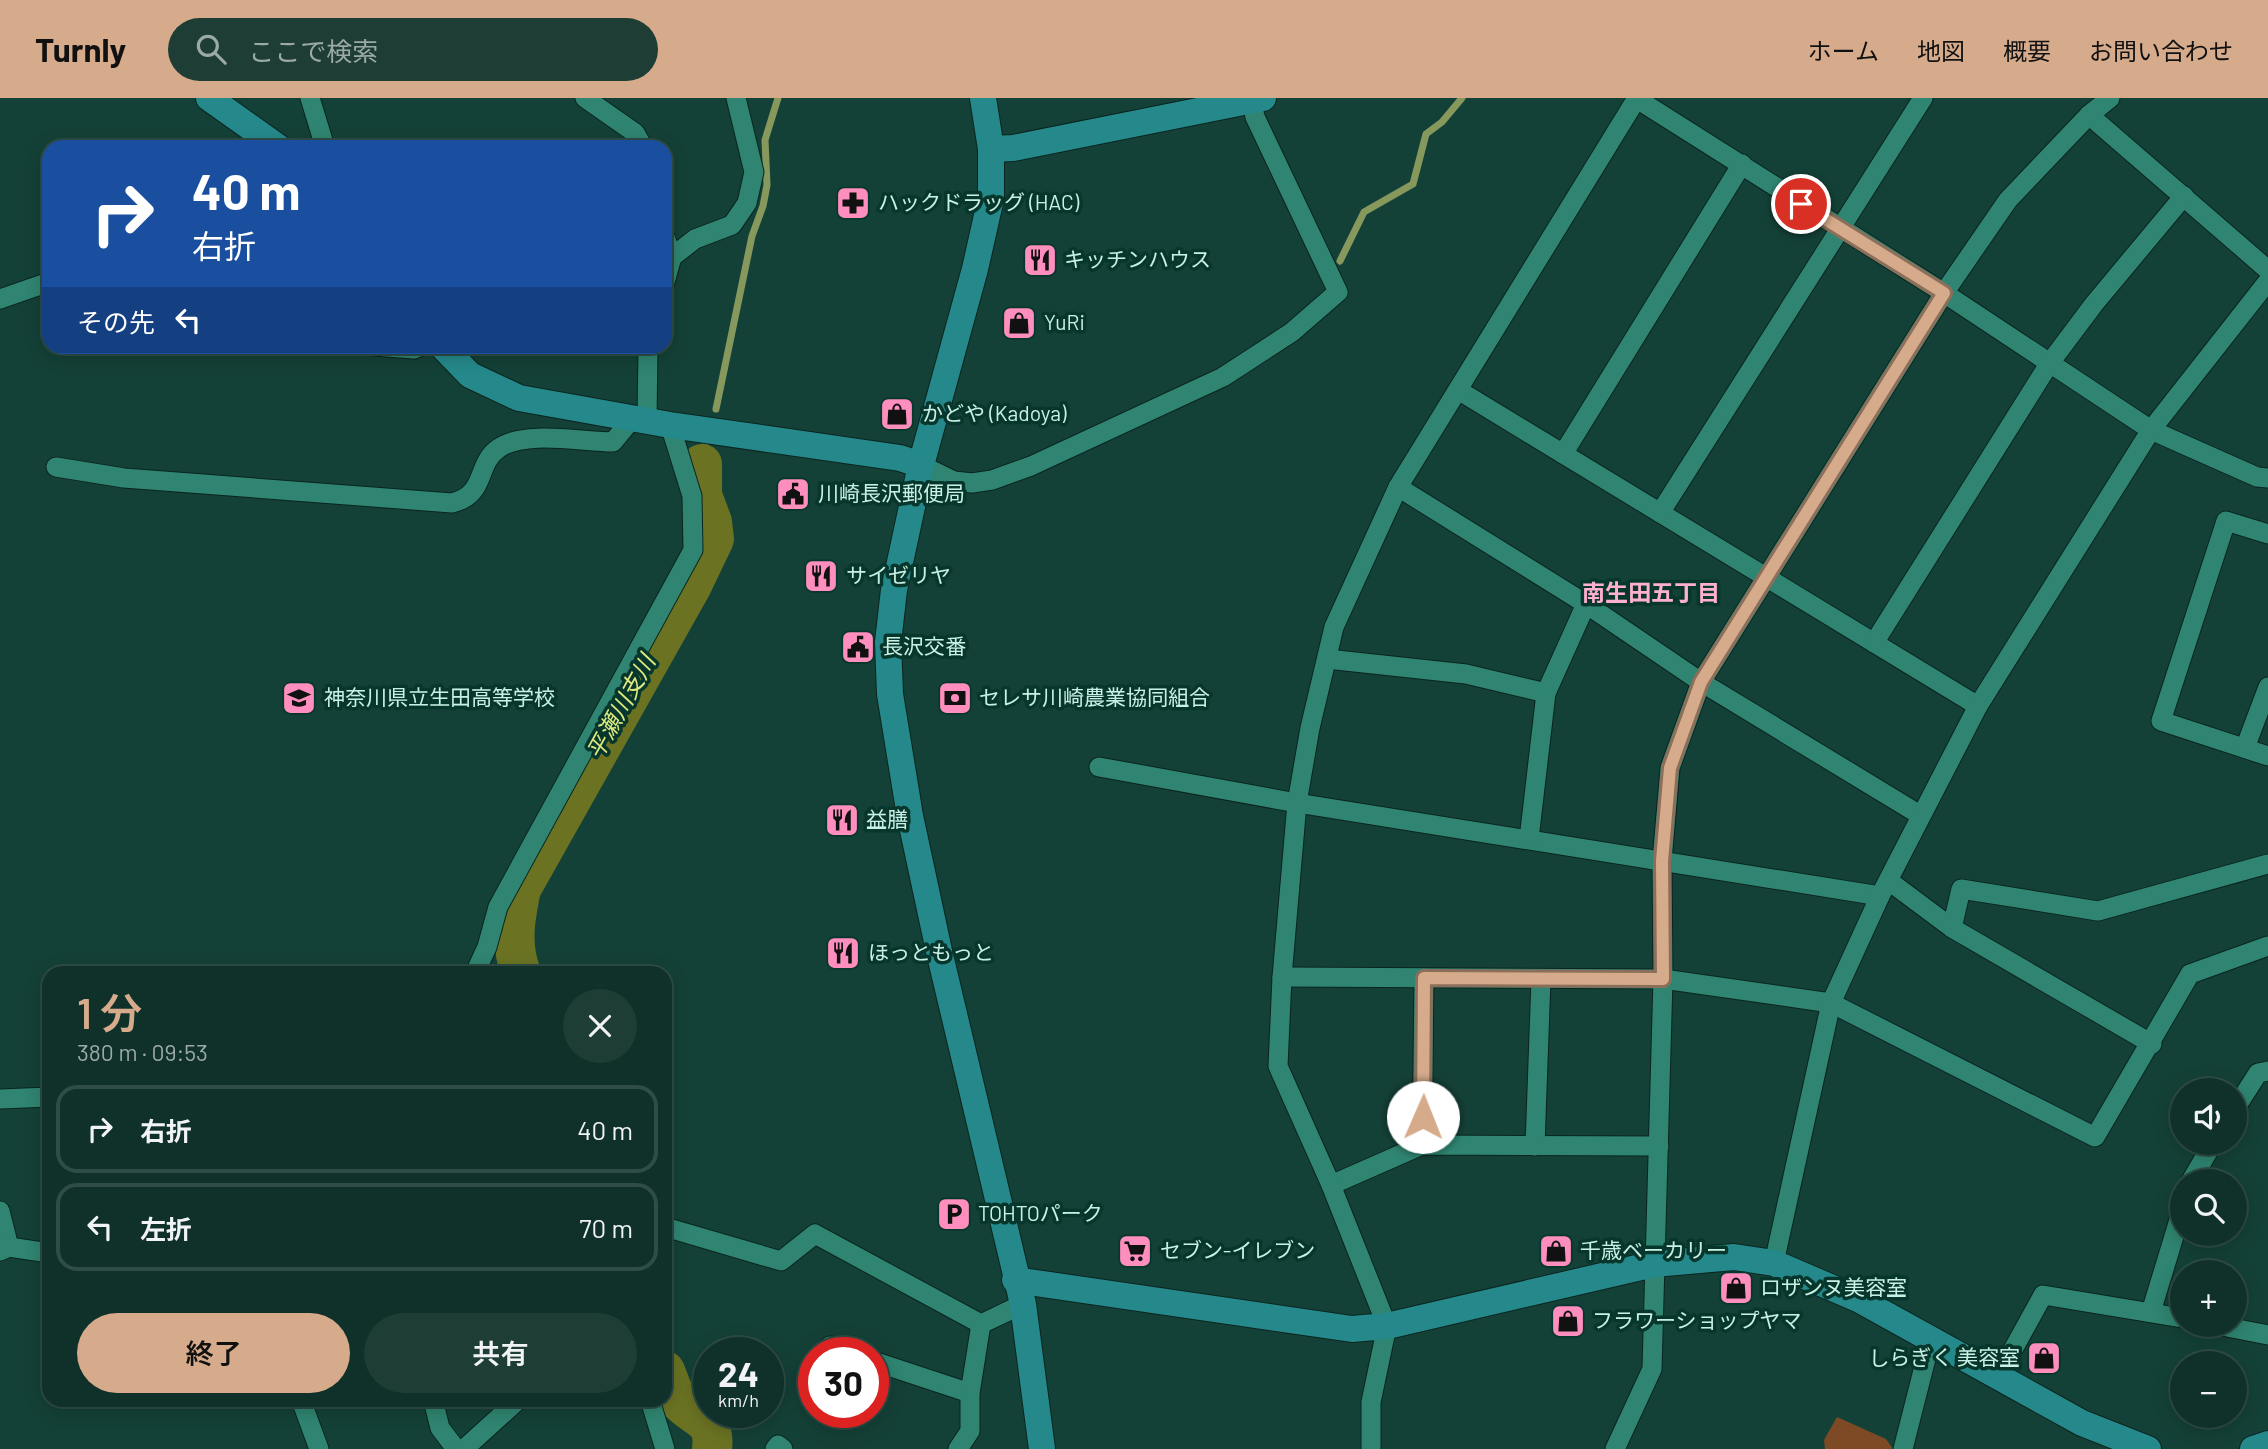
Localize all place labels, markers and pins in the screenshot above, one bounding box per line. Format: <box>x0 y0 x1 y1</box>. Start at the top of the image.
pin <box>1771 174 1831 234</box>
pharmacy icon: ハックドラッグ (HAC) <box>834 184 872 222</box>
place label: ハックドラッグ (HAC) <box>878 189 1080 214</box>
restaurant icon: キッチンハウス <box>1021 241 1059 279</box>
place label: キッチンハウス <box>1064 246 1211 271</box>
shop icon: YuRi <box>1000 304 1038 342</box>
place label: YuRi <box>1044 309 1085 334</box>
shop icon: かどや (Kadoya) <box>878 395 916 433</box>
place label: かどや (Kadoya) <box>922 400 1067 425</box>
public building icon: 川崎長沢郵便局 <box>774 475 812 513</box>
place label: 川崎長沢郵便局 <box>818 480 965 505</box>
restaurant icon: サイゼリヤ <box>802 557 840 595</box>
place label: サイゼリヤ <box>846 562 951 587</box>
public building icon: 長沢交番 <box>839 628 877 666</box>
place label: 長沢交番 <box>882 633 966 658</box>
school or university icon: 神奈川県立生田高等学校 <box>280 679 318 717</box>
bank icon: セレサ川崎農業協同組合 <box>936 679 974 717</box>
place label: 神奈川県立生田高等学校 <box>324 684 555 709</box>
place label: セレサ川崎農業協同組合 <box>979 684 1210 709</box>
restaurant icon: 益膳 <box>823 801 861 839</box>
place label: 益膳 <box>866 806 908 831</box>
restaurant icon: ほっともっと <box>824 934 862 972</box>
place label: ほっともっと <box>868 939 994 964</box>
parking icon: TOHTOパーク <box>935 1195 973 1233</box>
place label: TOHTOパーク <box>978 1200 1103 1225</box>
supermarket icon: セブン-イレブン <box>1116 1232 1154 1270</box>
shop icon: 千歳ベーカリー <box>1537 1232 1575 1270</box>
place label: セブン-イレブン <box>1160 1237 1315 1262</box>
place label: 千歳ベーカリー <box>1580 1237 1727 1262</box>
shop icon: ロザンヌ美容室 <box>1717 1269 1755 1307</box>
place label: ロザンヌ美容室 <box>1760 1274 1907 1299</box>
shop icon: フラワーショップヤマ <box>1549 1302 1587 1340</box>
place label: フラワーショップヤマ <box>1592 1307 1802 1332</box>
shop icon: しらぎく 美容室 <box>2025 1339 2063 1377</box>
place label: しらぎく 美容室 <box>1868 1344 2020 1369</box>

